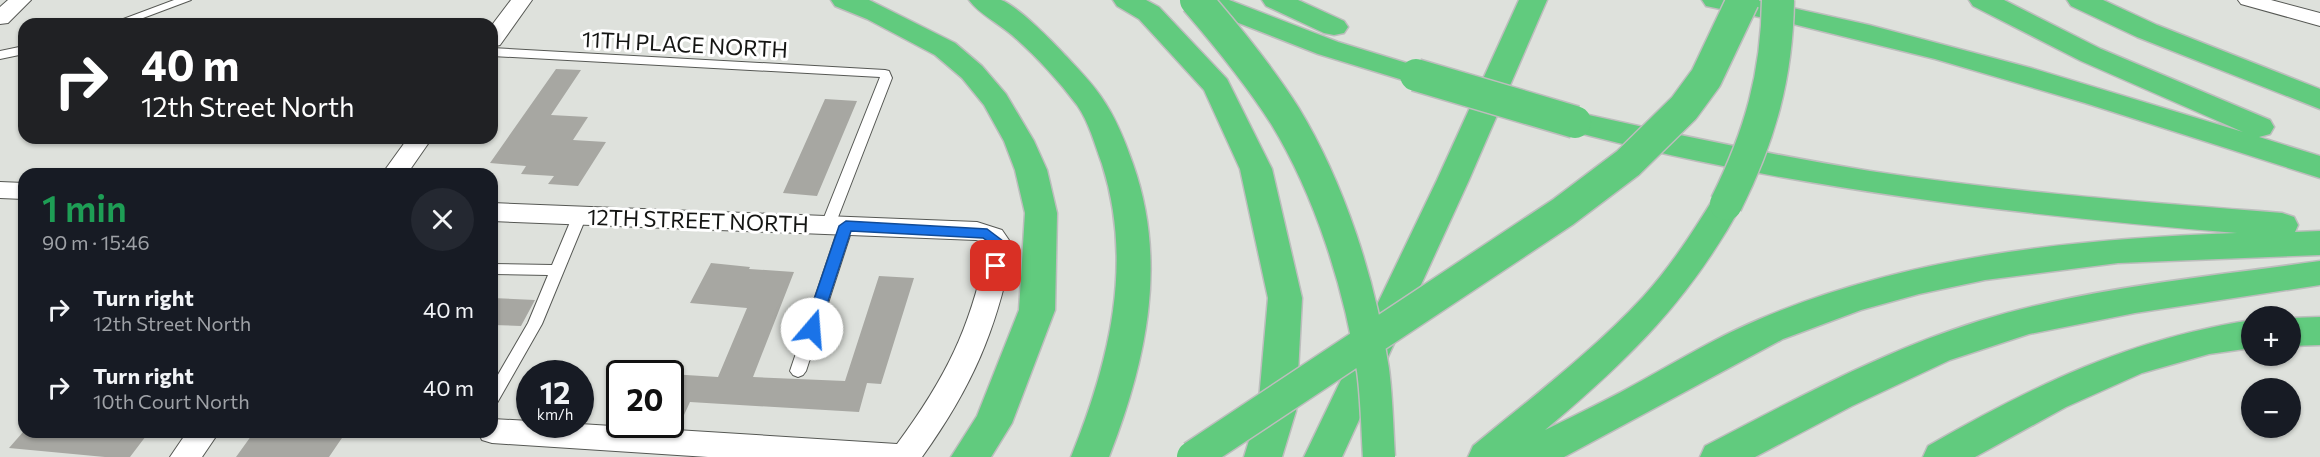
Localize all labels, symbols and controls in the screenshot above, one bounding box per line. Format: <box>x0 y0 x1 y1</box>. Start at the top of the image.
street label: 11TH PLACE NORTH <box>581 25 789 63</box>
text: 40 m <box>141 38 239 90</box>
icon: right <box>42 42 120 120</box>
text: 12th Street North <box>141 90 355 123</box>
text: 1 min <box>42 185 127 229</box>
button: close <box>411 188 474 251</box>
street label: 12TH STREET NORTH <box>587 203 809 237</box>
text: 90 m · 15:46 <box>42 230 150 254</box>
pin <box>970 240 1021 291</box>
icon: arrive <box>979 249 1012 282</box>
text: Turn right <box>93 284 194 311</box>
icon: right <box>42 293 75 326</box>
text: 40 m <box>423 296 474 323</box>
position arrow <box>780 297 844 361</box>
map controls <box>2241 306 2301 438</box>
button: + <box>2241 306 2301 366</box>
text: 12th Street North <box>93 311 251 335</box>
speed limit sign: 20 <box>606 360 684 438</box>
text: Turn right <box>93 362 194 389</box>
icon: right <box>42 371 75 404</box>
text: 12 <box>540 373 570 410</box>
text: 40 m <box>423 374 474 401</box>
button: − <box>2241 378 2301 438</box>
text: 10th Court North <box>93 389 250 413</box>
text: km/h <box>537 405 573 423</box>

